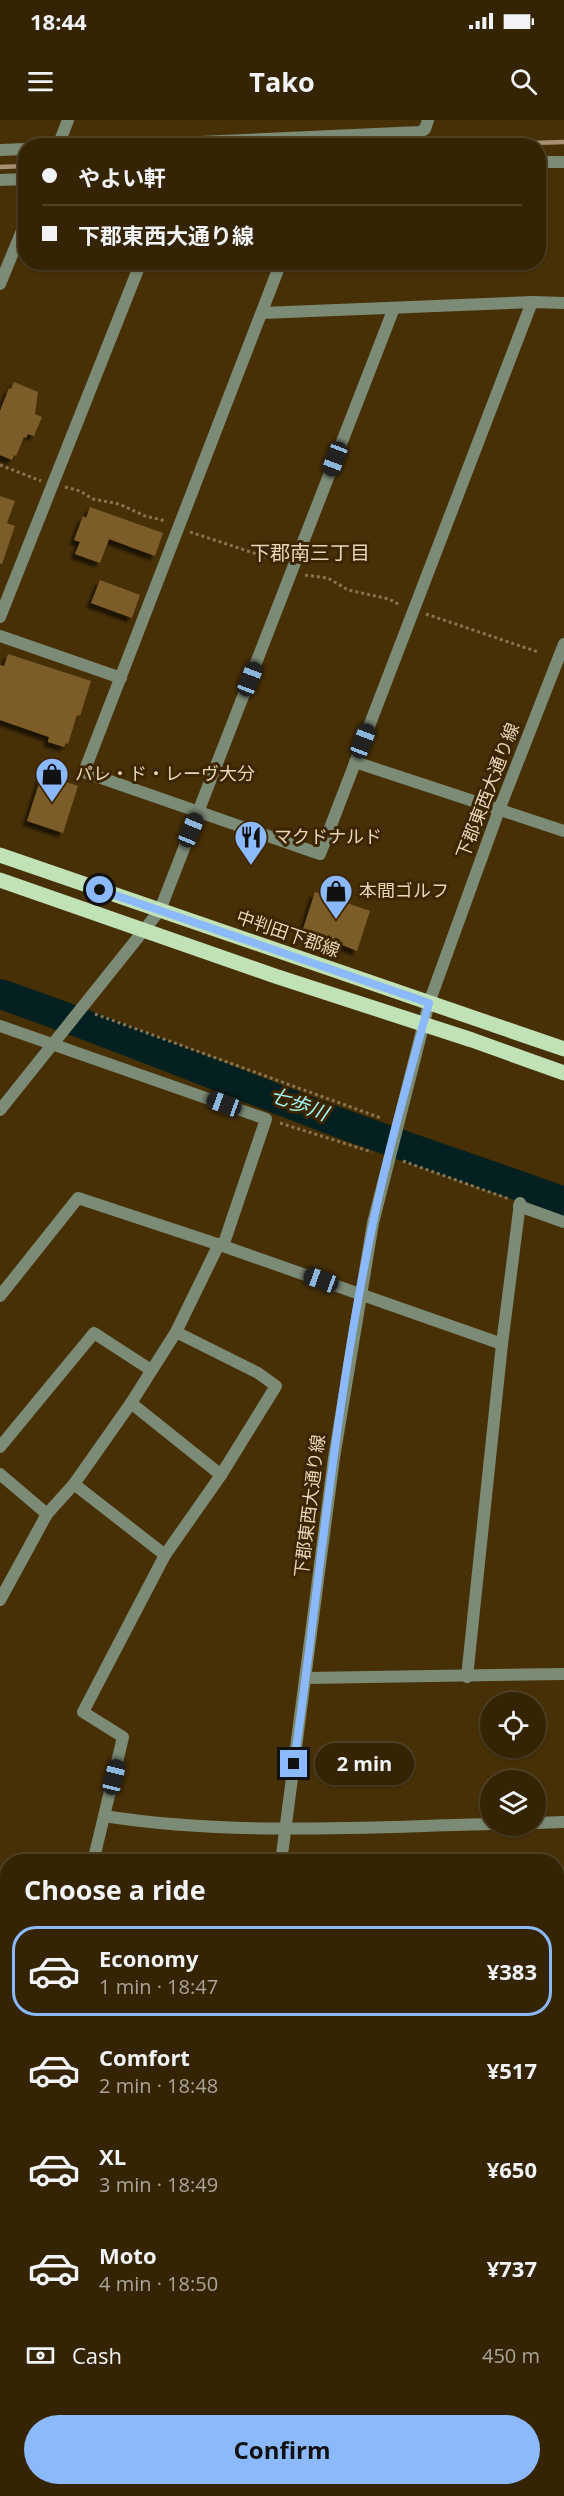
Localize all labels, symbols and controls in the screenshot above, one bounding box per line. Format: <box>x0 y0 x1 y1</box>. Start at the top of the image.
text: 18:44 <box>30 6 87 36</box>
text: Tako <box>249 63 315 100</box>
icon: menu <box>24 65 57 98</box>
icon: search <box>507 65 540 98</box>
text: やよい軒 <box>78 162 166 192</box>
text: 下郡東西大通り線 <box>78 220 254 250</box>
car <box>320 439 350 479</box>
district label: 下郡南三丁目 <box>250 539 370 566</box>
car <box>235 659 265 699</box>
street label: 下郡東西大通り線 <box>450 719 524 862</box>
car <box>348 721 378 761</box>
shop icon: パレ・ド・レーヴ大分 <box>34 756 70 803</box>
place label: パレ・ド・レーヴ大分 <box>75 761 255 785</box>
car <box>176 810 206 850</box>
restaurant icon: マクドナルド <box>233 819 269 866</box>
place label: マクドナルド <box>274 824 382 848</box>
shop icon: 本間ゴルフ <box>318 873 354 920</box>
route start <box>86 876 113 903</box>
place label: 本間ゴルフ <box>359 878 449 902</box>
street label: 中判田下郡線 <box>233 904 343 962</box>
water label: 七歩川 <box>266 1081 334 1127</box>
car <box>204 1089 244 1119</box>
car <box>301 1265 341 1295</box>
street label: 下郡東西大通り線 <box>288 1433 330 1579</box>
map controls <box>480 1692 546 1836</box>
button: locate <box>480 1692 546 1758</box>
callout: 2 min <box>315 1743 414 1785</box>
route end <box>280 1750 307 1777</box>
text: 2 min <box>337 1750 392 1777</box>
car <box>101 1757 127 1797</box>
button: layers <box>480 1770 546 1836</box>
text: Choose a ride <box>24 1871 206 1908</box>
text: Economy <box>99 1943 198 1973</box>
icon: car <box>27 1944 81 1998</box>
text: ¥383 <box>487 1956 537 1986</box>
text: 1 min · 18:47 <box>99 1973 218 2000</box>
text: Comfort <box>99 2042 190 2072</box>
icon: car <box>27 2043 81 2097</box>
text: ¥517 <box>487 2055 537 2085</box>
text: 2 min · 18:48 <box>99 2072 218 2099</box>
text: XL <box>99 2141 126 2171</box>
icon: car <box>27 2142 81 2196</box>
text: ¥650 <box>487 2154 537 2184</box>
text: 3 min · 18:49 <box>99 2171 218 2198</box>
text: Moto <box>99 2240 157 2270</box>
icon: car <box>27 2241 81 2295</box>
text: ¥737 <box>487 2253 537 2283</box>
text: 4 min · 18:50 <box>99 2270 218 2297</box>
icon: cash <box>24 2339 57 2372</box>
text: Cash <box>72 2340 122 2370</box>
text: 450 m <box>482 2342 540 2369</box>
button: Confirm <box>24 2415 540 2484</box>

